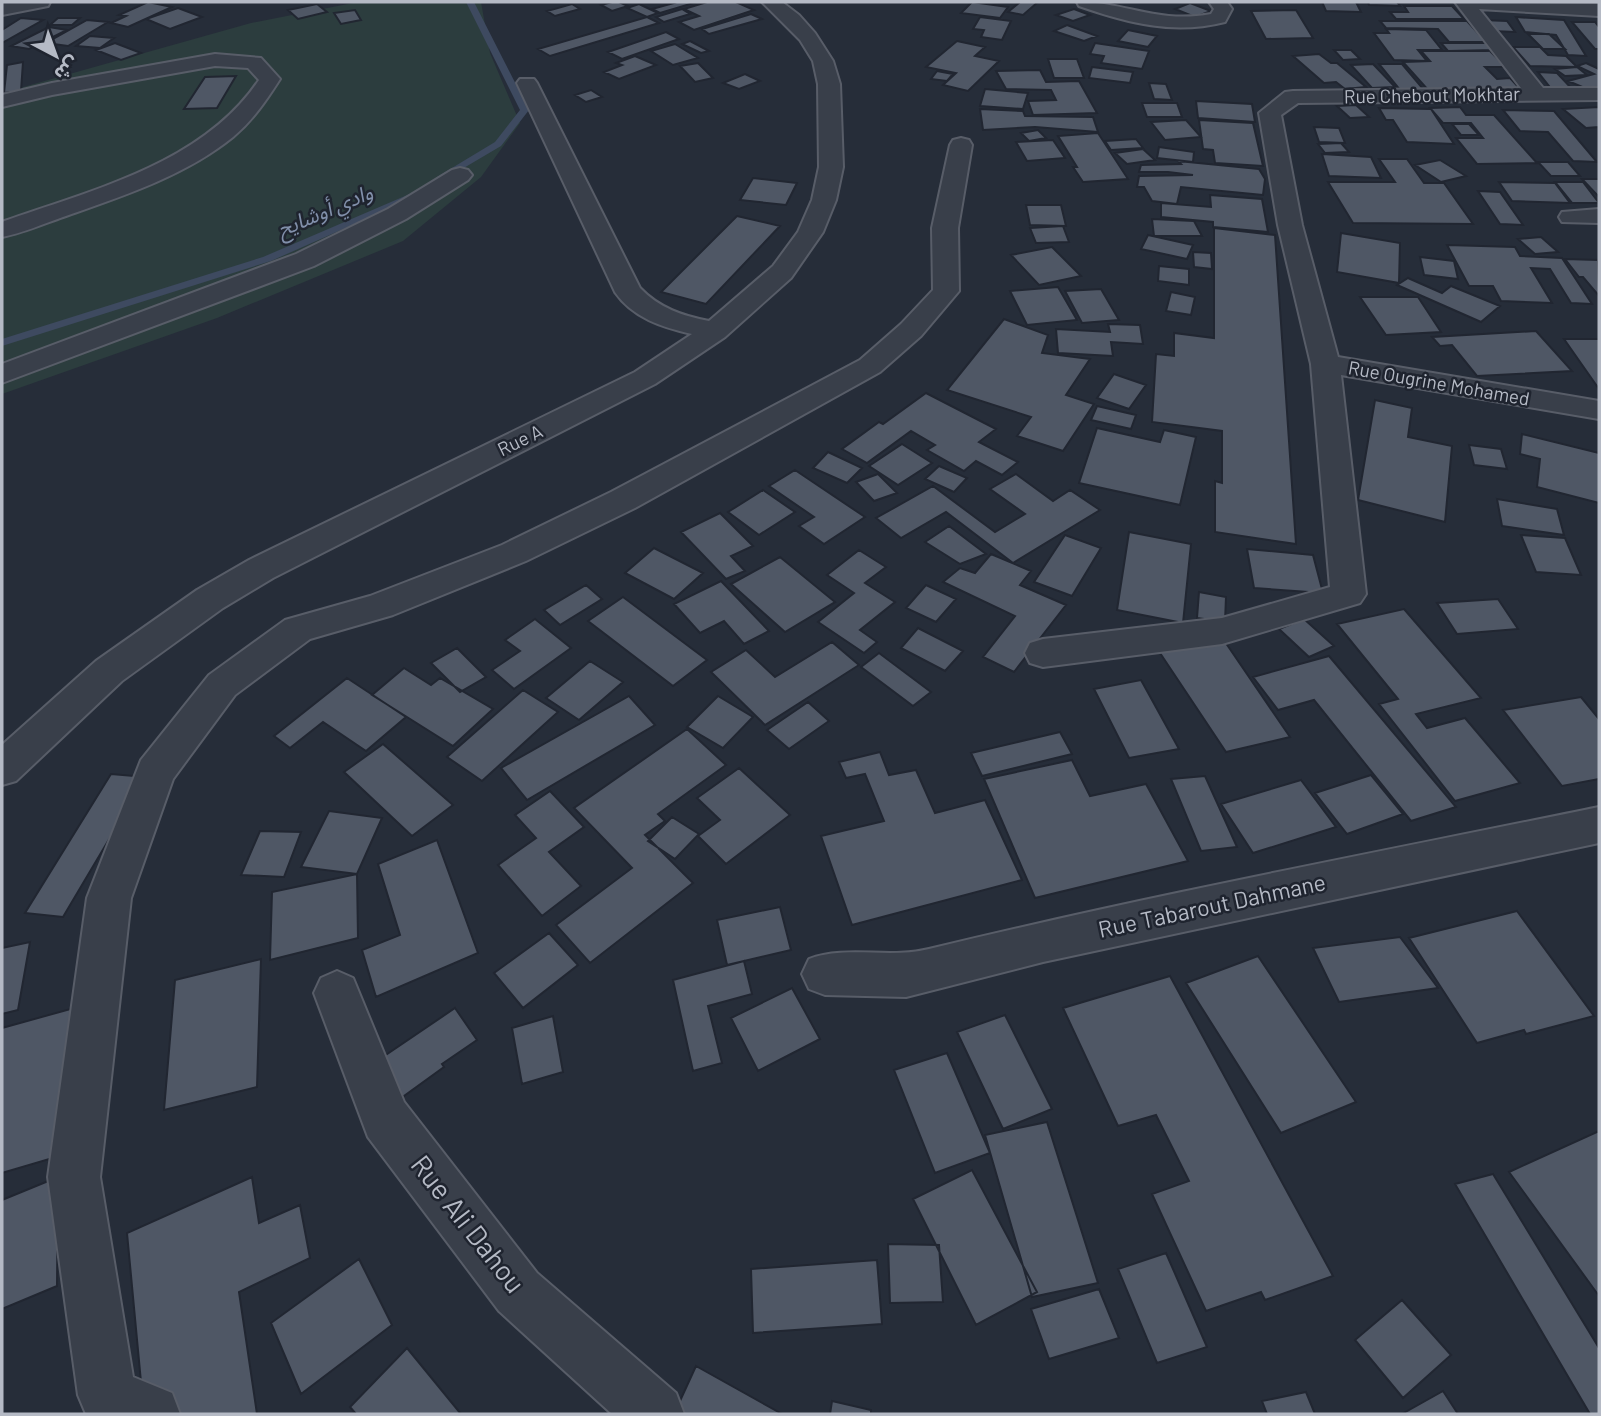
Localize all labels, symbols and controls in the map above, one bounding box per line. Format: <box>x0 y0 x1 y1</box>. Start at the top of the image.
north arrow <box>21 21 91 91</box>
text: ش <box>50 52 85 86</box>
street label: Rue Chebout Mokhtar <box>1344 81 1520 108</box>
water label: وادي أوشايح <box>272 178 378 246</box>
street label: Rue Ougrine Mohamed <box>1347 355 1532 410</box>
street label: Rue A <box>493 419 546 460</box>
street label: Rue Tabarout Dahmane <box>1096 867 1328 943</box>
street label: Rue Ali Dahou <box>404 1148 533 1299</box>

